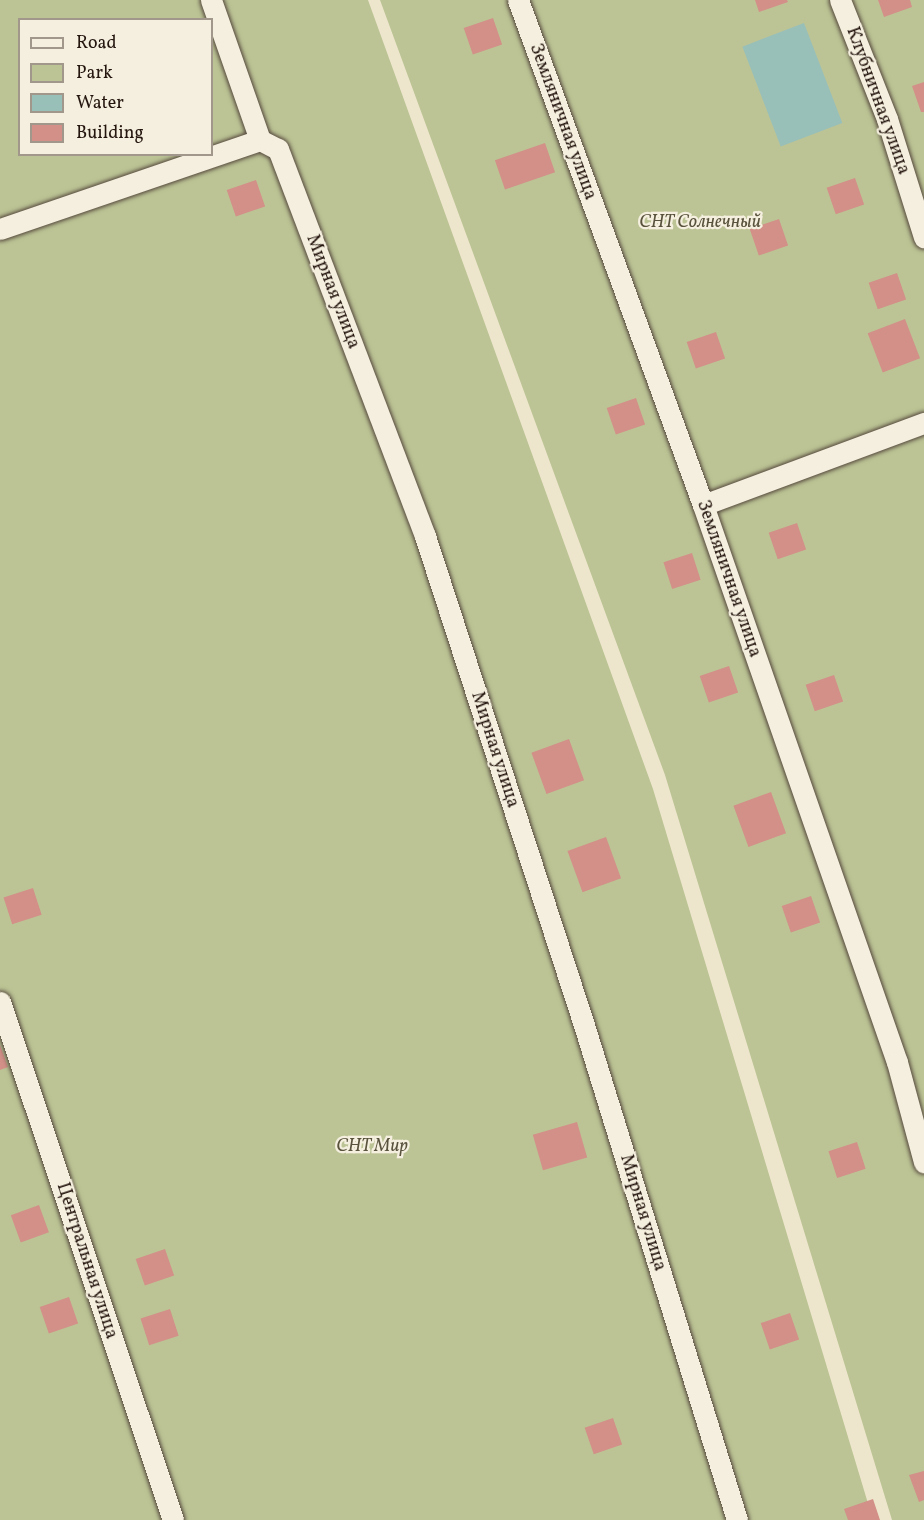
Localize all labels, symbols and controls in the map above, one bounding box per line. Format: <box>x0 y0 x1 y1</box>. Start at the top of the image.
legend <box>18 18 213 156</box>
street label: Клубничная улица <box>840 24 914 178</box>
text: Road <box>76 31 117 56</box>
street label: Земляничная улица <box>524 41 600 203</box>
text: Park <box>76 61 113 86</box>
text: Water <box>76 91 124 116</box>
text: Building <box>76 121 144 146</box>
park label: СНТ Солнечный <box>639 212 761 234</box>
street label: Мирная улица <box>300 232 364 352</box>
street label: Земляничная улица <box>691 498 765 660</box>
street label: Мирная улица <box>465 689 523 811</box>
park label: СНТ Мир <box>336 1136 408 1158</box>
street label: Мирная улица <box>614 1152 670 1274</box>
street label: Центральная улица <box>50 1180 122 1342</box>

